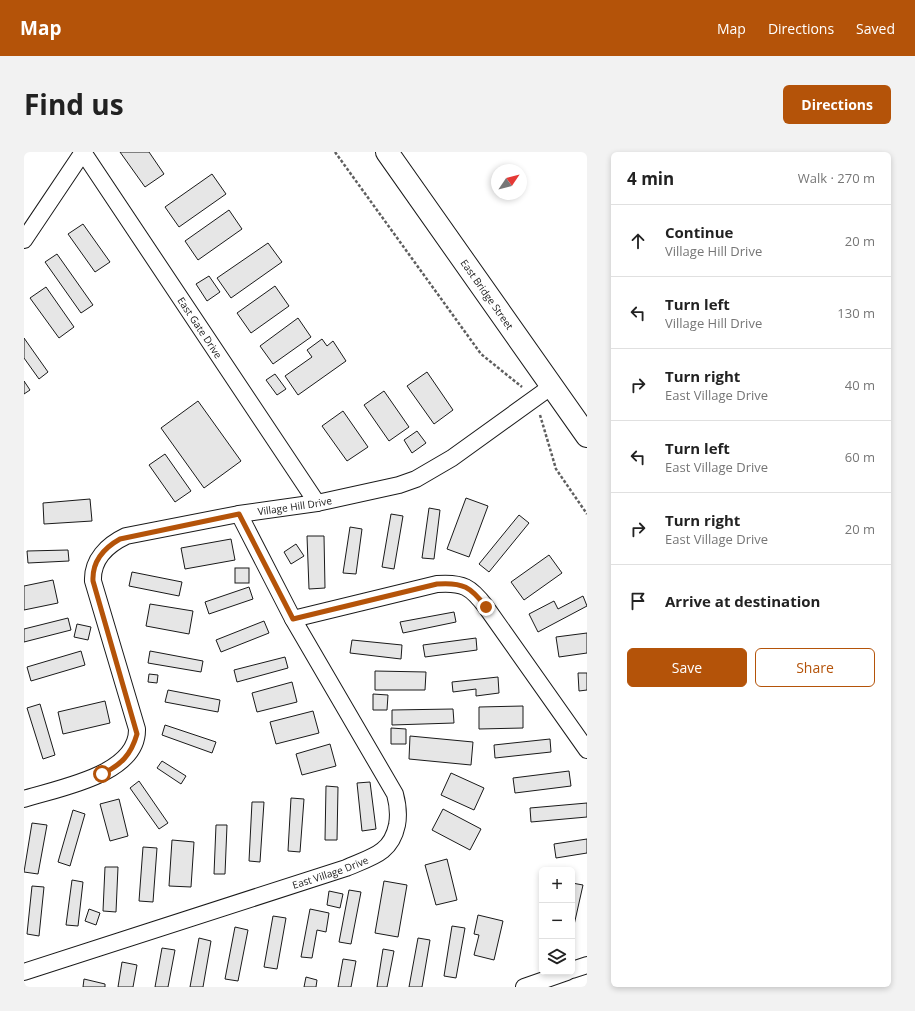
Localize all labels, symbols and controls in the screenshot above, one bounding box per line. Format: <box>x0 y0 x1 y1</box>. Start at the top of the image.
text: Map <box>20 15 61 41</box>
text: Map <box>717 19 746 38</box>
text: Directions <box>768 19 834 38</box>
text: Saved <box>856 19 895 38</box>
text: Find us <box>24 85 124 123</box>
button: Directions <box>783 85 891 124</box>
north arrow <box>491 164 527 200</box>
text: 4 min <box>627 167 674 190</box>
text: Walk · 270 m <box>798 169 875 187</box>
text: Continue <box>665 222 733 242</box>
icon: ahead <box>627 230 649 252</box>
text: 20 m <box>845 232 875 250</box>
text: Village Hill Drive <box>665 242 762 260</box>
street label: East Bridge Street <box>458 256 517 333</box>
street label: East Gate Drive <box>174 294 226 361</box>
text: Turn left <box>665 294 730 314</box>
icon: left <box>627 302 649 324</box>
text: 130 m <box>837 304 875 322</box>
text: Village Hill Drive <box>665 314 762 332</box>
text: Turn right <box>665 366 740 386</box>
icon: right <box>627 374 649 396</box>
text: 40 m <box>845 376 875 394</box>
text: East Village Drive <box>665 386 768 404</box>
text: Turn left <box>665 438 730 458</box>
icon: left <box>627 446 649 468</box>
text: 60 m <box>845 448 875 466</box>
text: East Village Drive <box>665 458 768 476</box>
street label: Village Hill Drive <box>257 493 333 518</box>
text: Turn right <box>665 510 740 530</box>
icon: right <box>627 518 649 540</box>
text: 20 m <box>845 520 875 538</box>
text: East Village Drive <box>665 530 768 548</box>
icon: arrive <box>627 590 649 612</box>
text: Arrive at destination <box>665 591 820 611</box>
route end <box>477 598 495 616</box>
button: Save <box>627 648 747 687</box>
button: Share <box>755 648 875 687</box>
route start <box>93 765 111 783</box>
street label: East Village Drive <box>290 852 371 892</box>
map controls <box>539 867 575 975</box>
button: + <box>539 867 575 903</box>
button: − <box>539 903 575 939</box>
button: layers <box>539 939 575 975</box>

